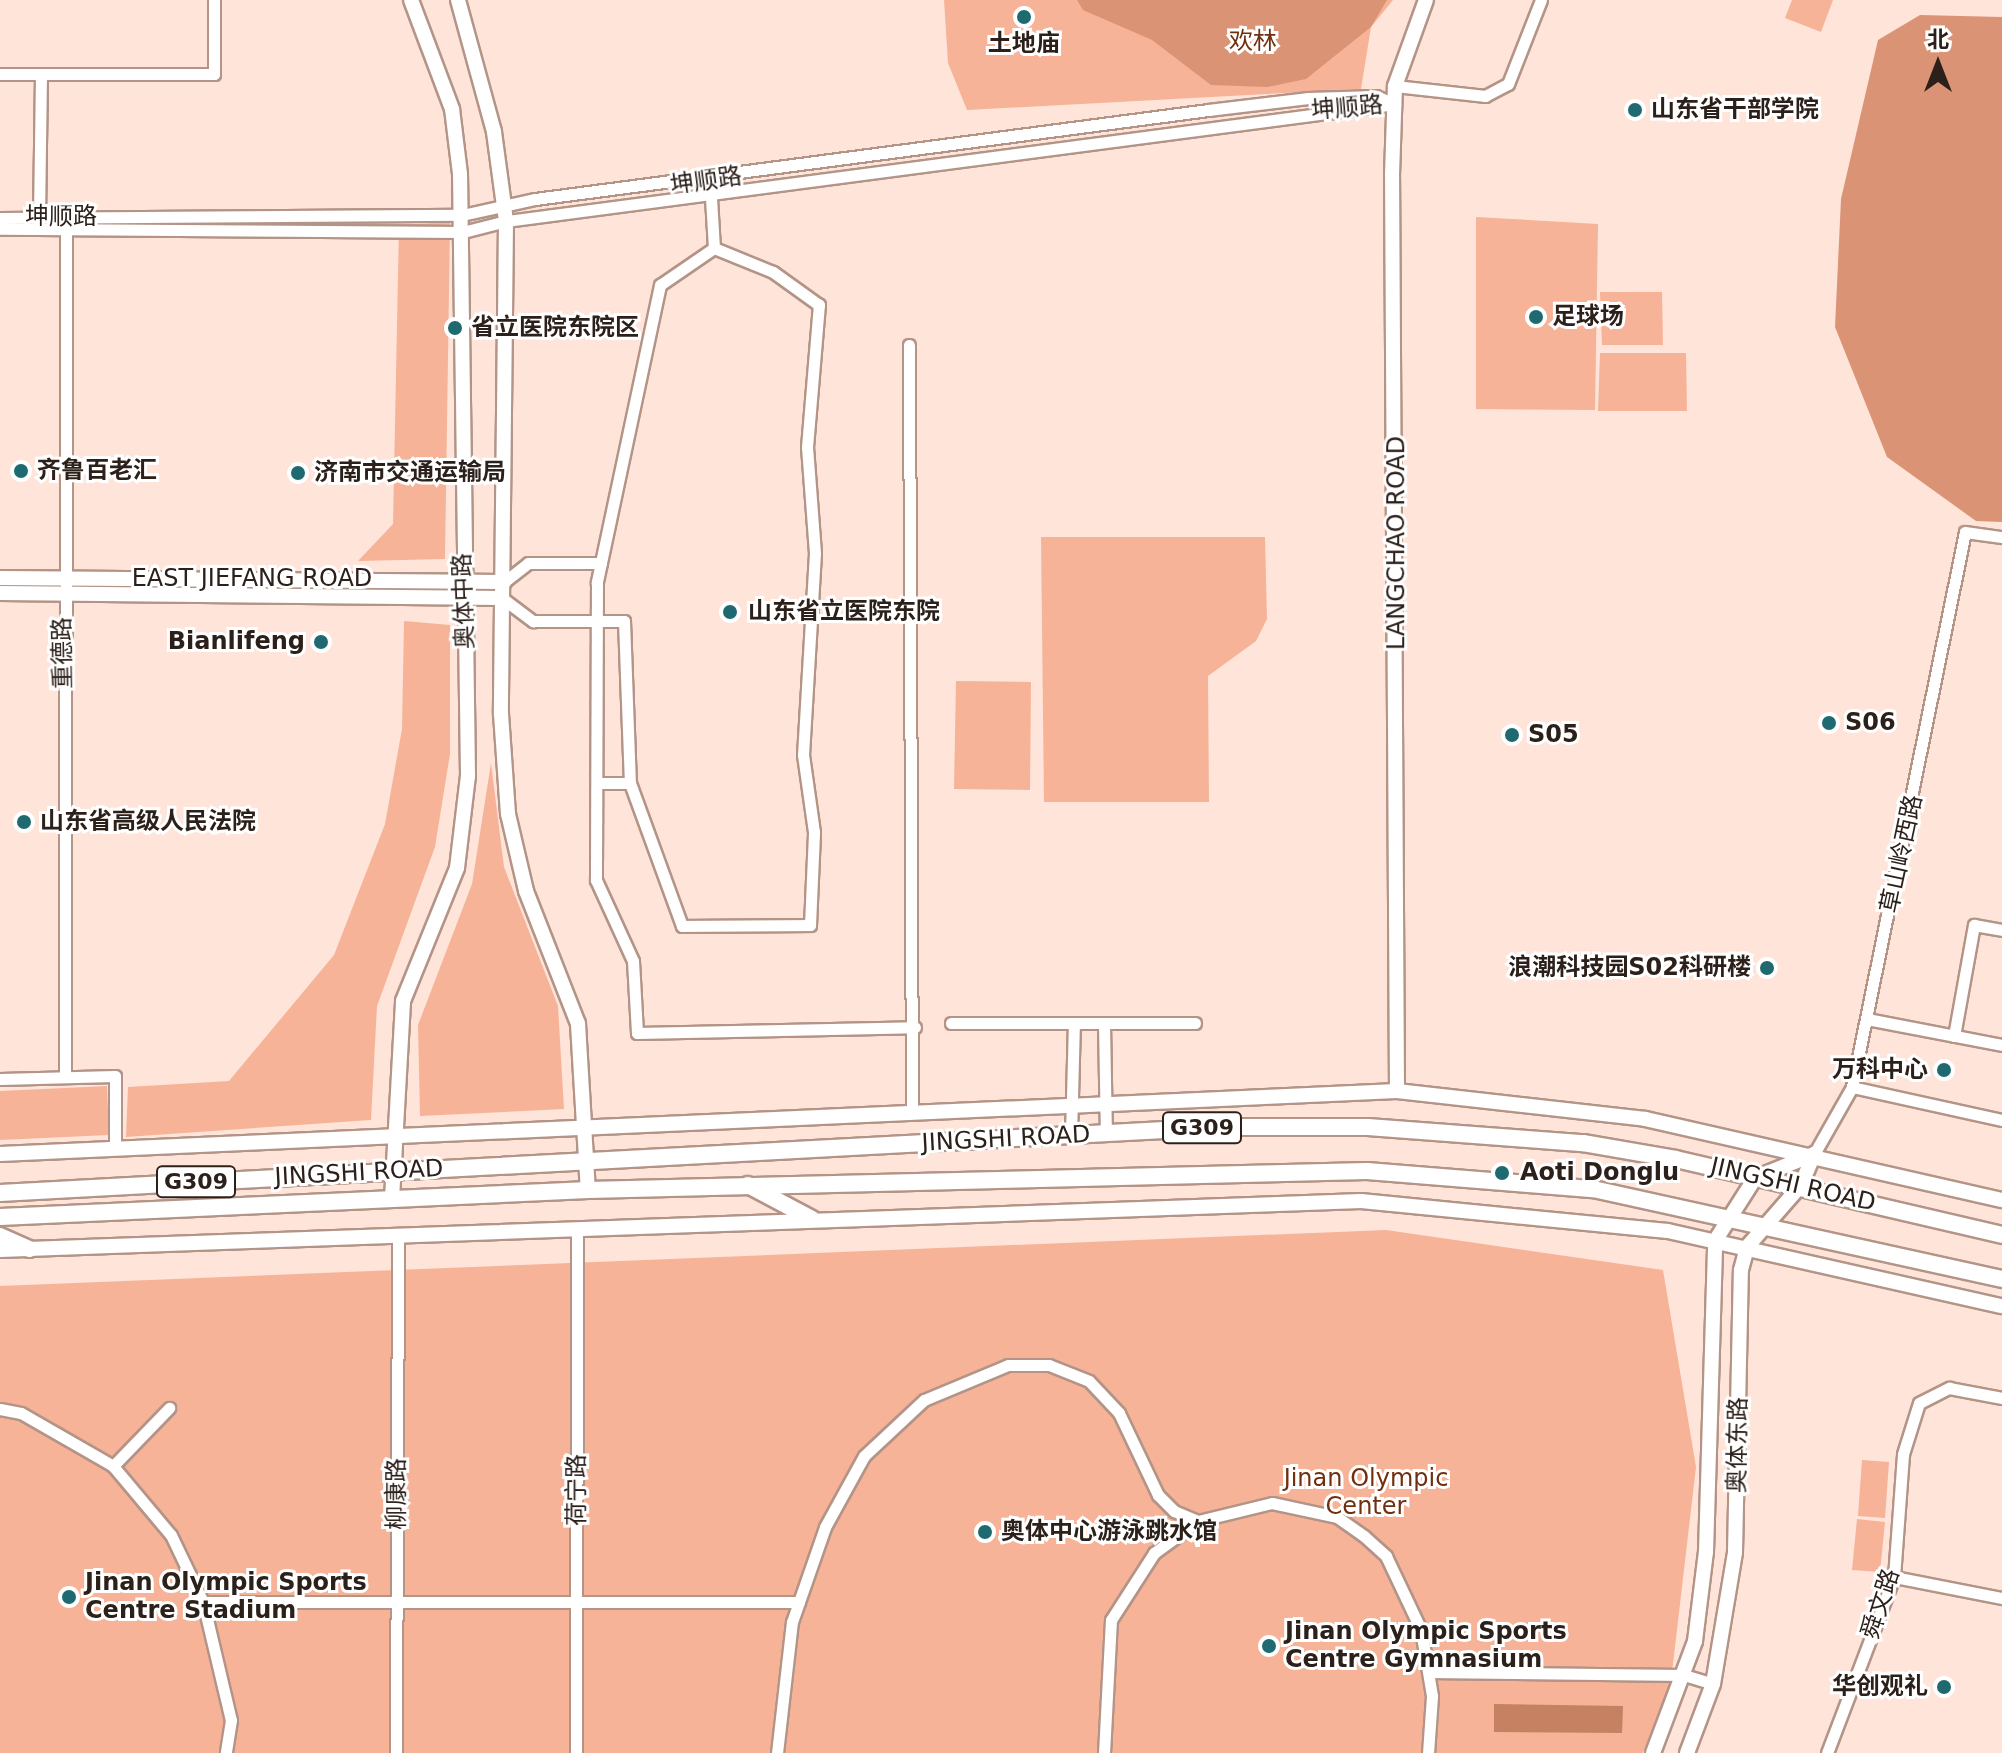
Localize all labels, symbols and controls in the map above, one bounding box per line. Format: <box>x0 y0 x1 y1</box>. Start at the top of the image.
marker: 土地庙 <box>1015 8 1033 26</box>
north arrow <box>1898 24 1978 104</box>
text: 北 <box>1927 27 1949 52</box>
park label: 欢林 <box>1229 28 1277 56</box>
place label: 土地庙 <box>988 30 1060 58</box>
street label: 坤顺路 <box>1310 91 1384 125</box>
place label: 山东省干部学院 <box>1651 96 1819 124</box>
marker: 山东省干部学院 <box>1626 101 1644 119</box>
street label: 坤顺路 <box>668 162 744 200</box>
street label: 坤顺路 <box>25 203 97 231</box>
place label: 足球场 <box>1552 303 1624 331</box>
marker: 足球场 <box>1527 308 1545 326</box>
place label: 省立医院东院区 <box>471 314 639 342</box>
marker: 省立医院东院区 <box>446 319 464 337</box>
street label: LANGCHAO ROAD <box>1383 436 1411 650</box>
place label: 齐鲁百老汇 <box>37 457 157 485</box>
place label: 济南市交通运输局 <box>314 459 506 487</box>
marker: 齐鲁百老汇 <box>12 462 30 480</box>
marker: 济南市交通运输局 <box>289 464 307 482</box>
street label: 奥体中路 <box>448 553 480 649</box>
street label: EAST JIEFANG ROAD <box>132 565 372 593</box>
place label: 山东省立医院东院 <box>748 598 940 626</box>
marker: 山东省立医院东院 <box>719 601 741 623</box>
street label: 重德路 <box>48 617 78 689</box>
place label: Bianlifeng <box>168 628 305 656</box>
marker: Bianlifeng <box>312 633 330 651</box>
place label: S06 <box>1845 709 1896 737</box>
marker: S06 <box>1820 714 1838 732</box>
place label: S05 <box>1528 721 1579 749</box>
marker: S05 <box>1503 726 1521 744</box>
street label: 草山岭西路 <box>1875 792 1929 916</box>
place label: 山东省高级人民法院 <box>40 808 256 836</box>
marker: 山东省高级人民法院 <box>15 813 33 831</box>
place label: 浪潮科技园S02科研楼 <box>1508 954 1751 982</box>
marker: 浪潮科技园S02科研楼 <box>1758 959 1776 977</box>
place label: 万科中心 <box>1832 1056 1928 1084</box>
marker: 万科中心 <box>1935 1061 1953 1079</box>
road number: G309 <box>1162 1110 1242 1146</box>
street label: JINGSHI ROAD <box>921 1120 1091 1158</box>
street label: JINGSHI ROAD <box>1708 1152 1878 1218</box>
street label: JINGSHI ROAD <box>274 1154 444 1192</box>
place label: Aoti Donglu <box>1520 1159 1679 1187</box>
marker: Aoti Donglu <box>1491 1162 1513 1184</box>
road number: G309 <box>156 1164 236 1200</box>
street label: 奥体东路 <box>1723 1397 1753 1493</box>
street label: 荷宁路 <box>563 1454 591 1526</box>
street label: 柳康路 <box>383 1458 411 1530</box>
park label: Jinan Olympic Center <box>1284 1465 1448 1521</box>
place label: 奥体中心游泳跳水馆 <box>1001 1518 1217 1546</box>
marker: 奥体中心游泳跳水馆 <box>976 1523 994 1541</box>
street label: 舜文路 <box>1856 1565 1906 1643</box>
place label: Jinan Olympic Sports Centre Stadium <box>85 1569 367 1625</box>
marker: Jinan Olympic Sports Centre Stadium <box>60 1588 78 1606</box>
place label: Jinan Olympic Sports Centre Gymnasium <box>1285 1618 1567 1674</box>
marker: Jinan Olympic Sports Centre Gymnasium <box>1260 1637 1278 1655</box>
place label: 华创观礼 <box>1832 1673 1928 1701</box>
marker: 华创观礼 <box>1935 1678 1953 1696</box>

